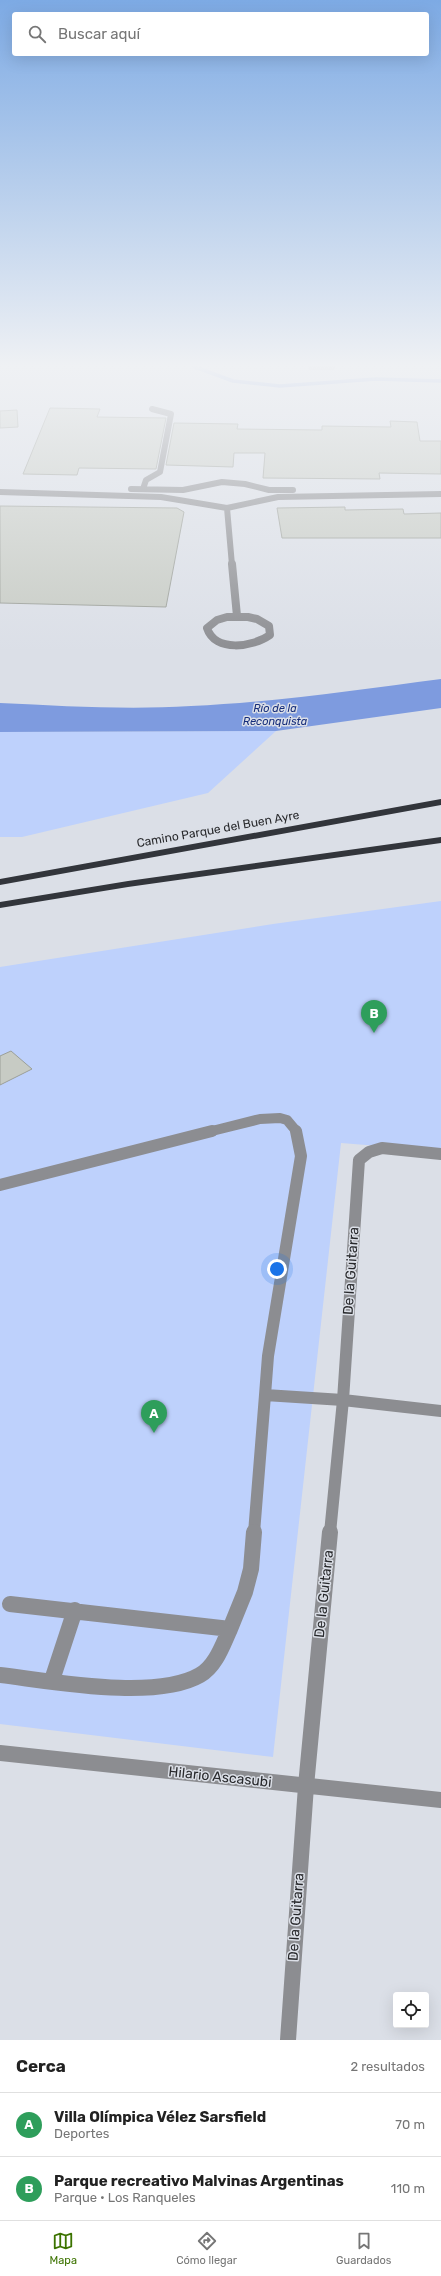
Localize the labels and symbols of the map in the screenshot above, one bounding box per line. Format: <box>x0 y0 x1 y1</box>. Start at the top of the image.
water label: Río de la Reconquista <box>243 702 308 728</box>
street label: Camino Parque del Buen Ayre <box>136 808 301 850</box>
pin: B <box>361 1000 387 1033</box>
street label: De la Guitarra <box>339 1226 363 1316</box>
your location <box>267 1259 287 1279</box>
pin: A <box>141 1400 167 1433</box>
street label: De la Guitarra <box>311 1549 337 1639</box>
street label: Hilario Ascasubi <box>168 1763 272 1791</box>
street label: De la Guitarra <box>284 1872 308 1962</box>

